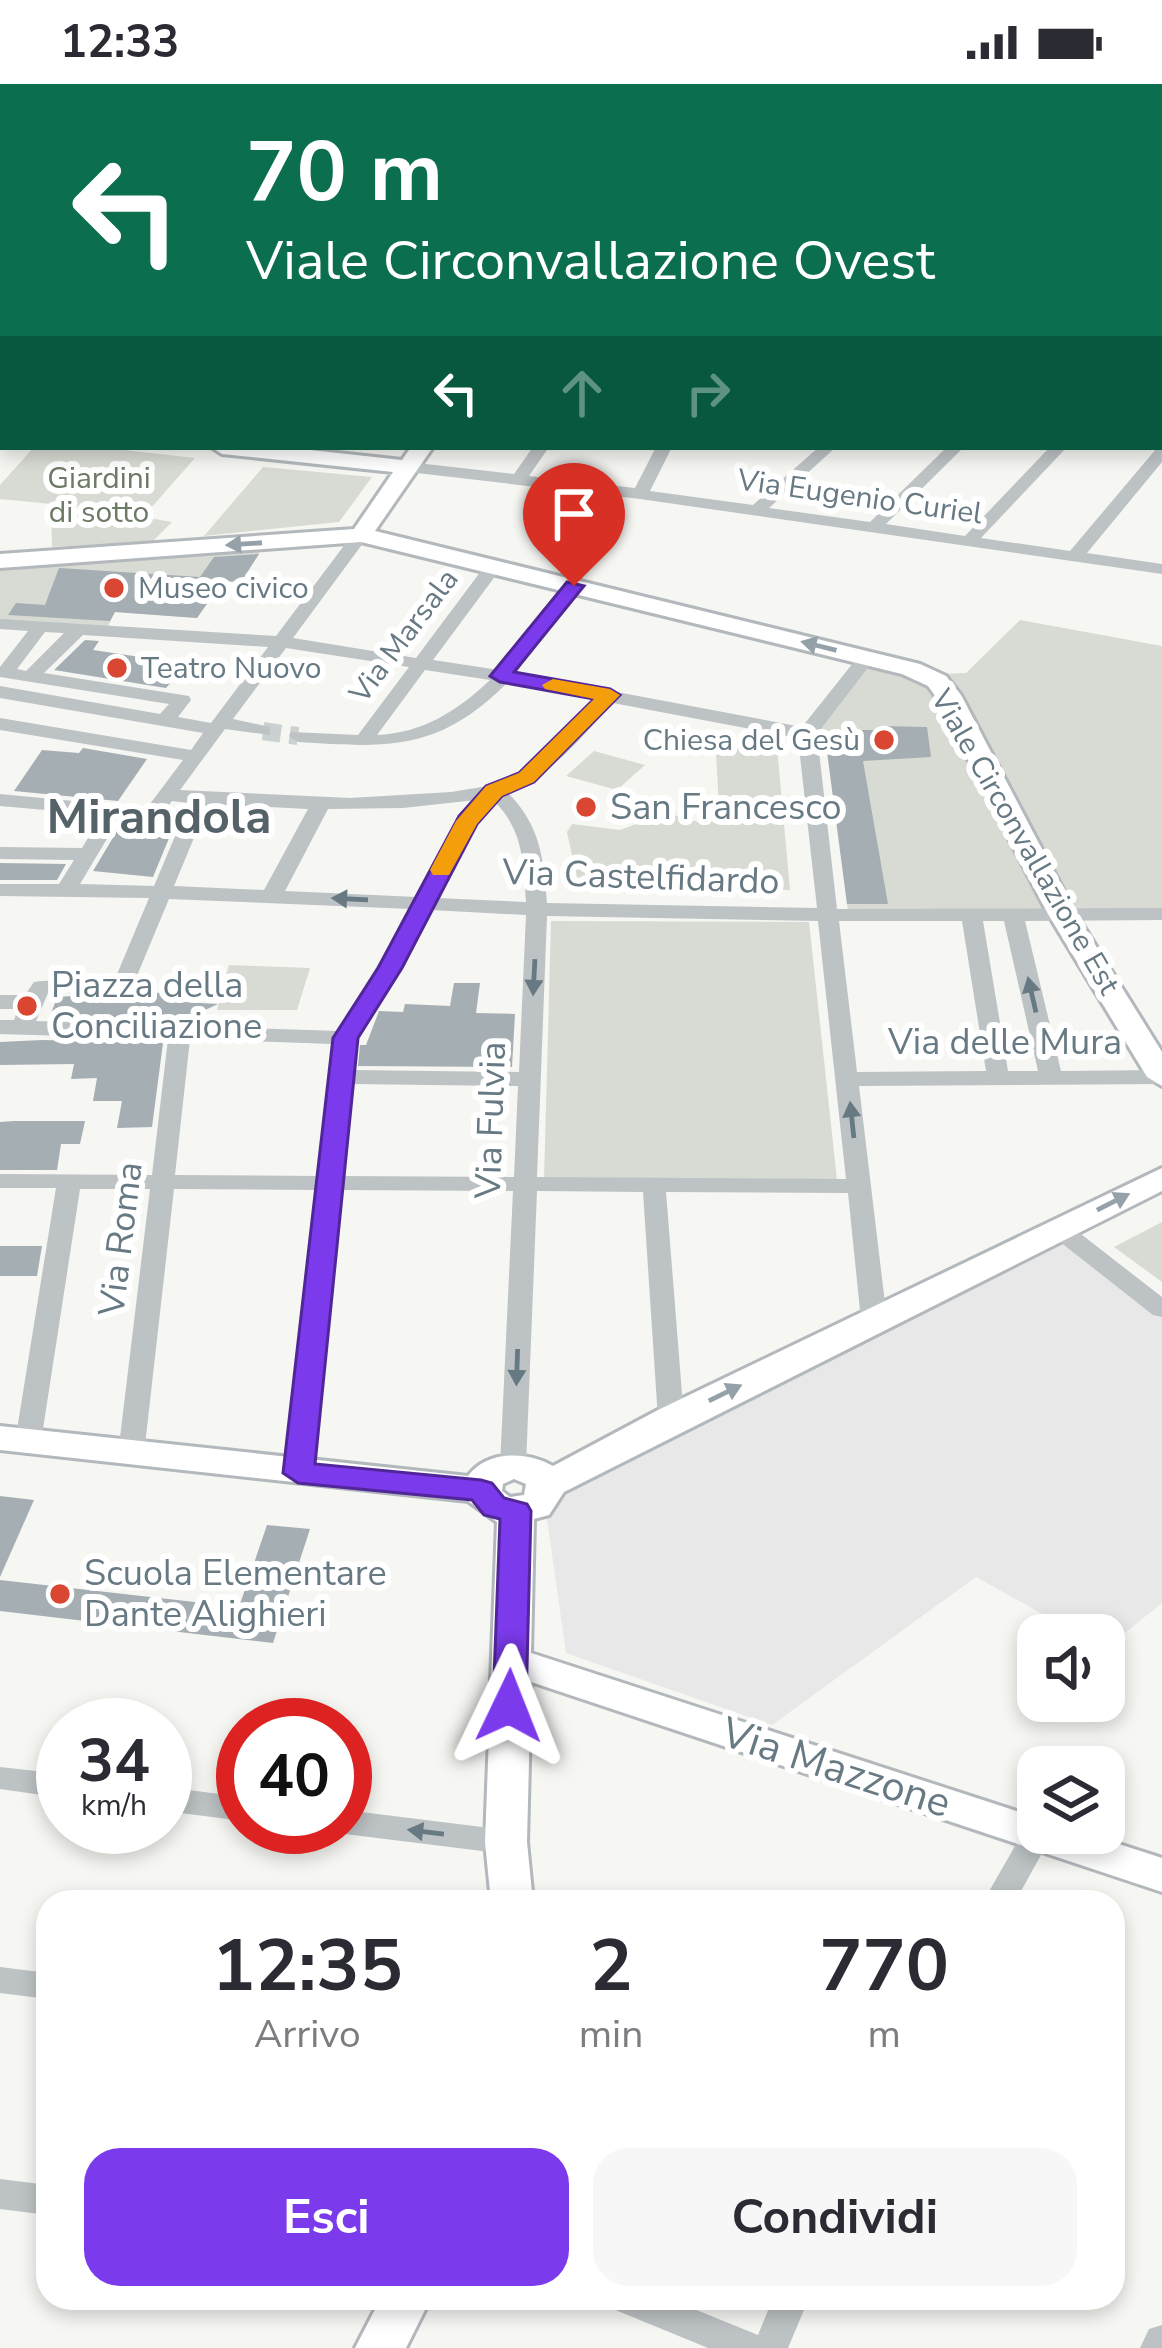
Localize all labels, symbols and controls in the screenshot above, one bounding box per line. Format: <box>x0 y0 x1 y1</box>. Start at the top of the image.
text: 12:33 <box>60 12 179 73</box>
text: 70 m <box>246 115 443 230</box>
icon: left <box>48 132 204 288</box>
text: Viale Circonvallazione Ovest <box>246 224 935 298</box>
icon: left <box>423 360 489 426</box>
icon: ahead <box>549 360 615 426</box>
icon: right <box>675 360 741 426</box>
park label: Giardini di sotto <box>47 458 151 533</box>
street label: Via Eugenio Curiel <box>734 459 985 534</box>
pin <box>523 463 625 586</box>
icon: arrive <box>541 481 607 547</box>
one-way arrow <box>225 534 262 553</box>
street label: Via Marsala <box>339 560 468 712</box>
place label: Museo civico <box>138 568 309 609</box>
marker: Museo civico <box>101 575 127 601</box>
one-way arrow <box>801 636 838 655</box>
place label: Teatro Nuovo <box>141 648 321 689</box>
marker: Teatro Nuovo <box>104 655 130 681</box>
street label: Viale Circonvallazione Est <box>920 681 1129 1002</box>
place label: Chiesa del Gesù <box>643 720 860 761</box>
marker: Chiesa del Gesù <box>871 727 897 753</box>
place label: San Francesco <box>610 783 842 832</box>
district label: Mirandola <box>47 784 271 850</box>
marker: San Francesco <box>573 794 599 820</box>
street label: Via Castelfidardo <box>501 848 780 906</box>
one-way arrow <box>330 889 368 908</box>
one-way arrow <box>524 959 543 997</box>
place label: Piazza della Conciliazione <box>51 961 262 1051</box>
one-way arrow <box>1022 977 1041 1014</box>
marker: Piazza della Conciliazione <box>14 993 40 1019</box>
street label: Via delle Mura <box>887 1018 1122 1067</box>
street label: Via Fulvia <box>464 1041 518 1200</box>
one-way arrow <box>843 1101 862 1139</box>
street label: Via Roma <box>87 1159 155 1320</box>
one-way arrow <box>1096 1193 1130 1213</box>
one-way arrow <box>508 1349 527 1387</box>
one-way arrow <box>708 1383 742 1403</box>
place label: Scuola Elementare Dante Alighieri <box>84 1549 387 1639</box>
marker: Scuola Elementare Dante Alighieri <box>47 1581 73 1607</box>
map controls <box>1017 1614 1125 1854</box>
button: sound <box>1017 1614 1125 1722</box>
position arrow <box>446 1643 572 1769</box>
speed limit sign: 40 <box>216 1698 372 1854</box>
street label: Via Mazzone <box>713 1704 958 1832</box>
text: 34 <box>78 1720 150 1802</box>
button: layers <box>1017 1746 1125 1854</box>
text: km/h <box>81 1785 147 1826</box>
one-way arrow <box>407 1823 444 1842</box>
text: 12:35 <box>212 1917 403 2015</box>
text: 2 <box>589 1917 633 2015</box>
text: 770 <box>819 1917 949 2015</box>
text: Arrivo <box>254 2008 361 2061</box>
text: min <box>579 2008 643 2061</box>
text: m <box>867 2008 901 2061</box>
button: Esci <box>84 2148 569 2286</box>
button: Condividi <box>593 2148 1077 2286</box>

